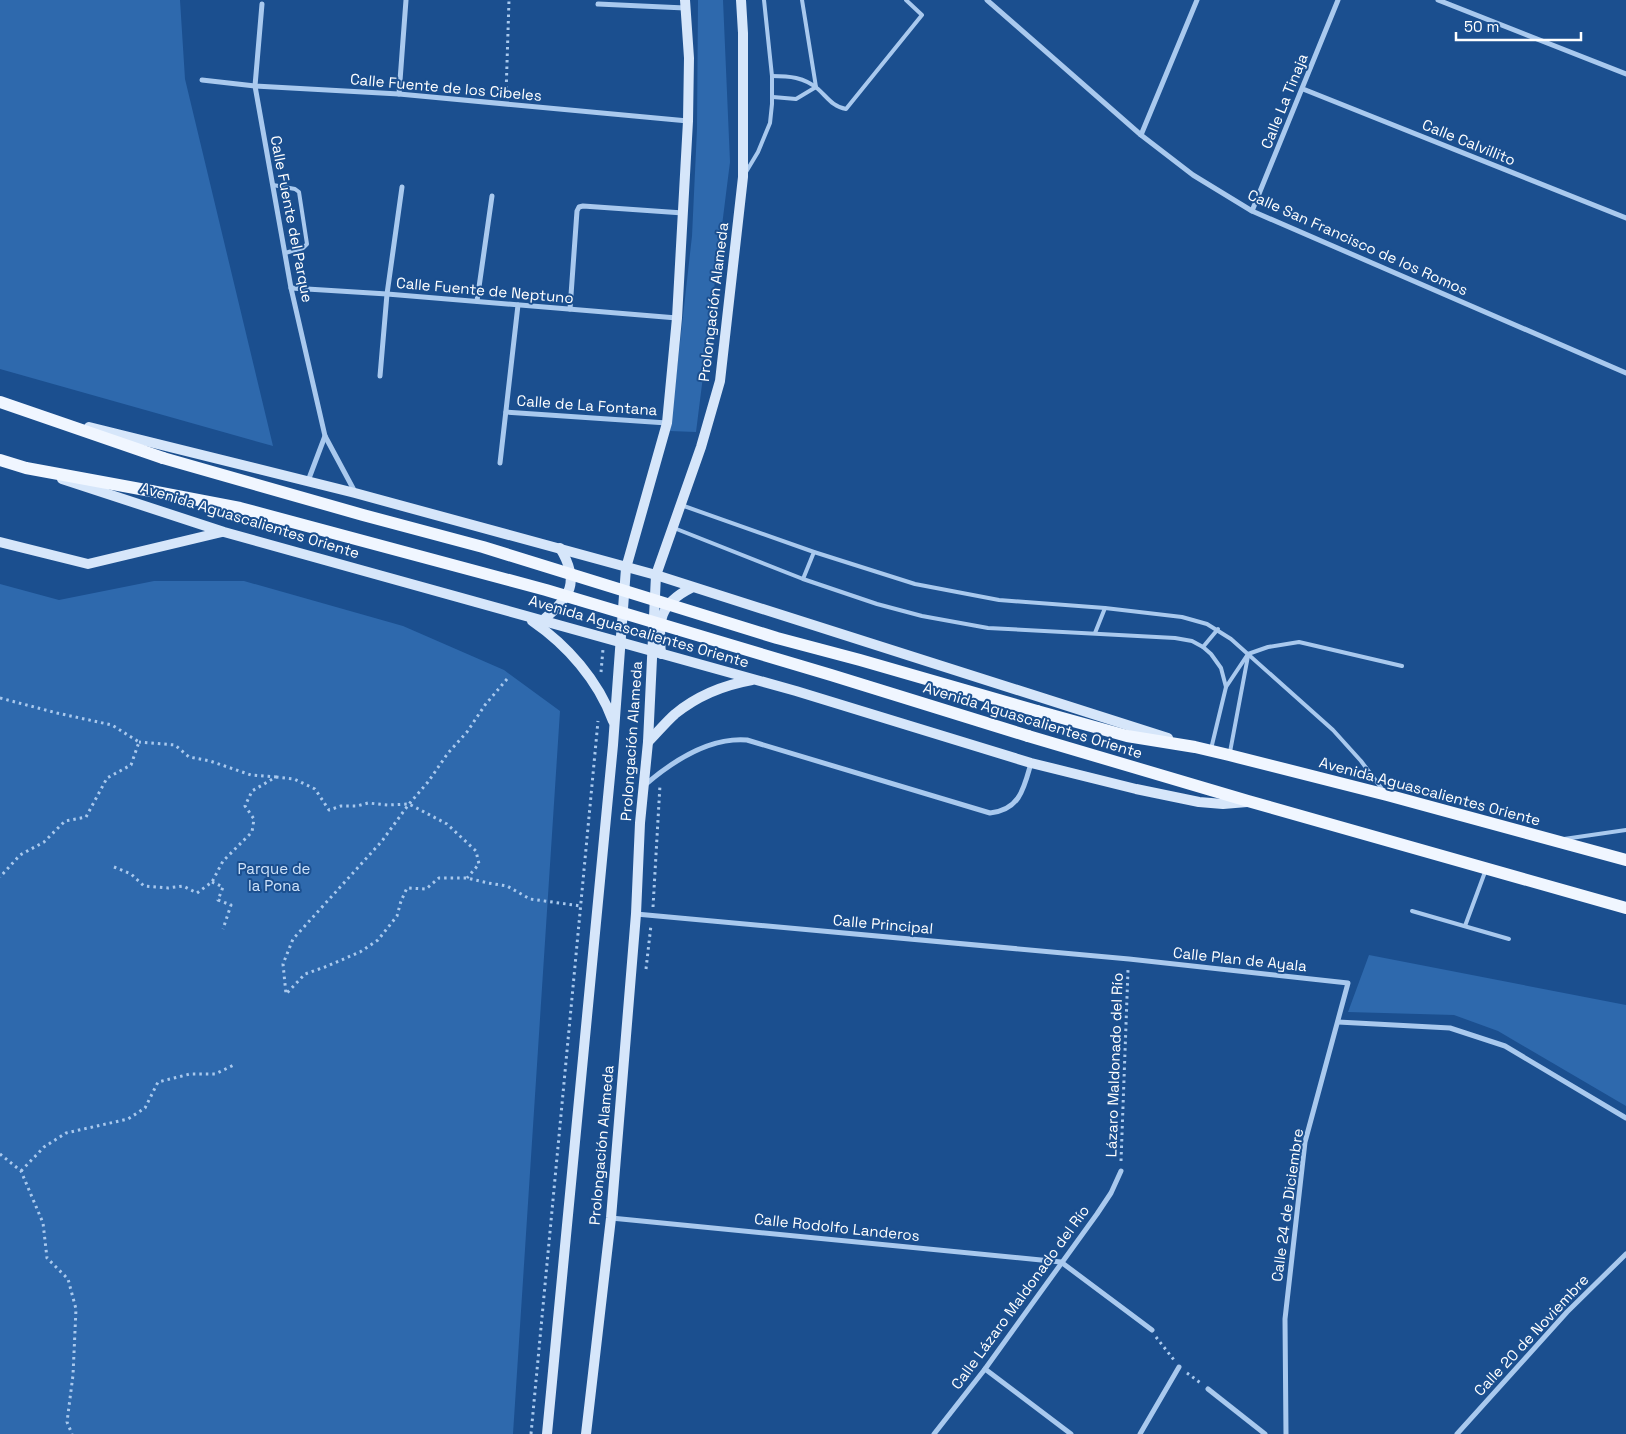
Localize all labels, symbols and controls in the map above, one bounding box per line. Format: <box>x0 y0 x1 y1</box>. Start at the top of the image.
scale bar <box>1456 10 1581 42</box>
text: 50 m <box>1464 17 1499 36</box>
street label: Calle La Tinaja <box>1256 50 1312 151</box>
street label: Calle Fuente de los Cibeles <box>349 69 543 105</box>
street label: Calle Calvillito <box>1420 115 1518 169</box>
street label: Calle Fuente del Parque <box>267 134 318 304</box>
street label: Calle San Francisco de los Romos <box>1245 185 1471 299</box>
street label: Prolongación Alameda <box>694 221 732 383</box>
street label: Calle Fuente de Neptuno <box>396 273 574 307</box>
street label: Calle de La Fontana <box>516 391 658 419</box>
street label: Avenida Aguascalientes Oriente <box>138 478 362 562</box>
street label: Avenida Aguascalientes Oriente <box>527 590 751 672</box>
street label: Prolongación Alameda <box>616 660 646 822</box>
street label: Avenida Aguascalientes Oriente <box>921 678 1145 762</box>
street label: Avenida Aguascalientes Oriente <box>1317 752 1543 830</box>
park label: Parque de la Pona <box>238 859 311 895</box>
street label: Calle Principal <box>832 910 934 938</box>
street label: Calle Plan de Ayala <box>1172 943 1308 976</box>
street label: Lázaro Maldonado del Río <box>1101 972 1127 1158</box>
street label: Prolongación Alameda <box>585 1064 617 1226</box>
street label: Calle 24 de Diciembre <box>1267 1127 1307 1283</box>
street label: Calle Lázaro Maldonado del Río <box>947 1201 1093 1393</box>
street label: Calle Rodolfo Landeros <box>753 1209 921 1245</box>
street label: Calle 20 de Noviembre <box>1470 1270 1592 1400</box>

